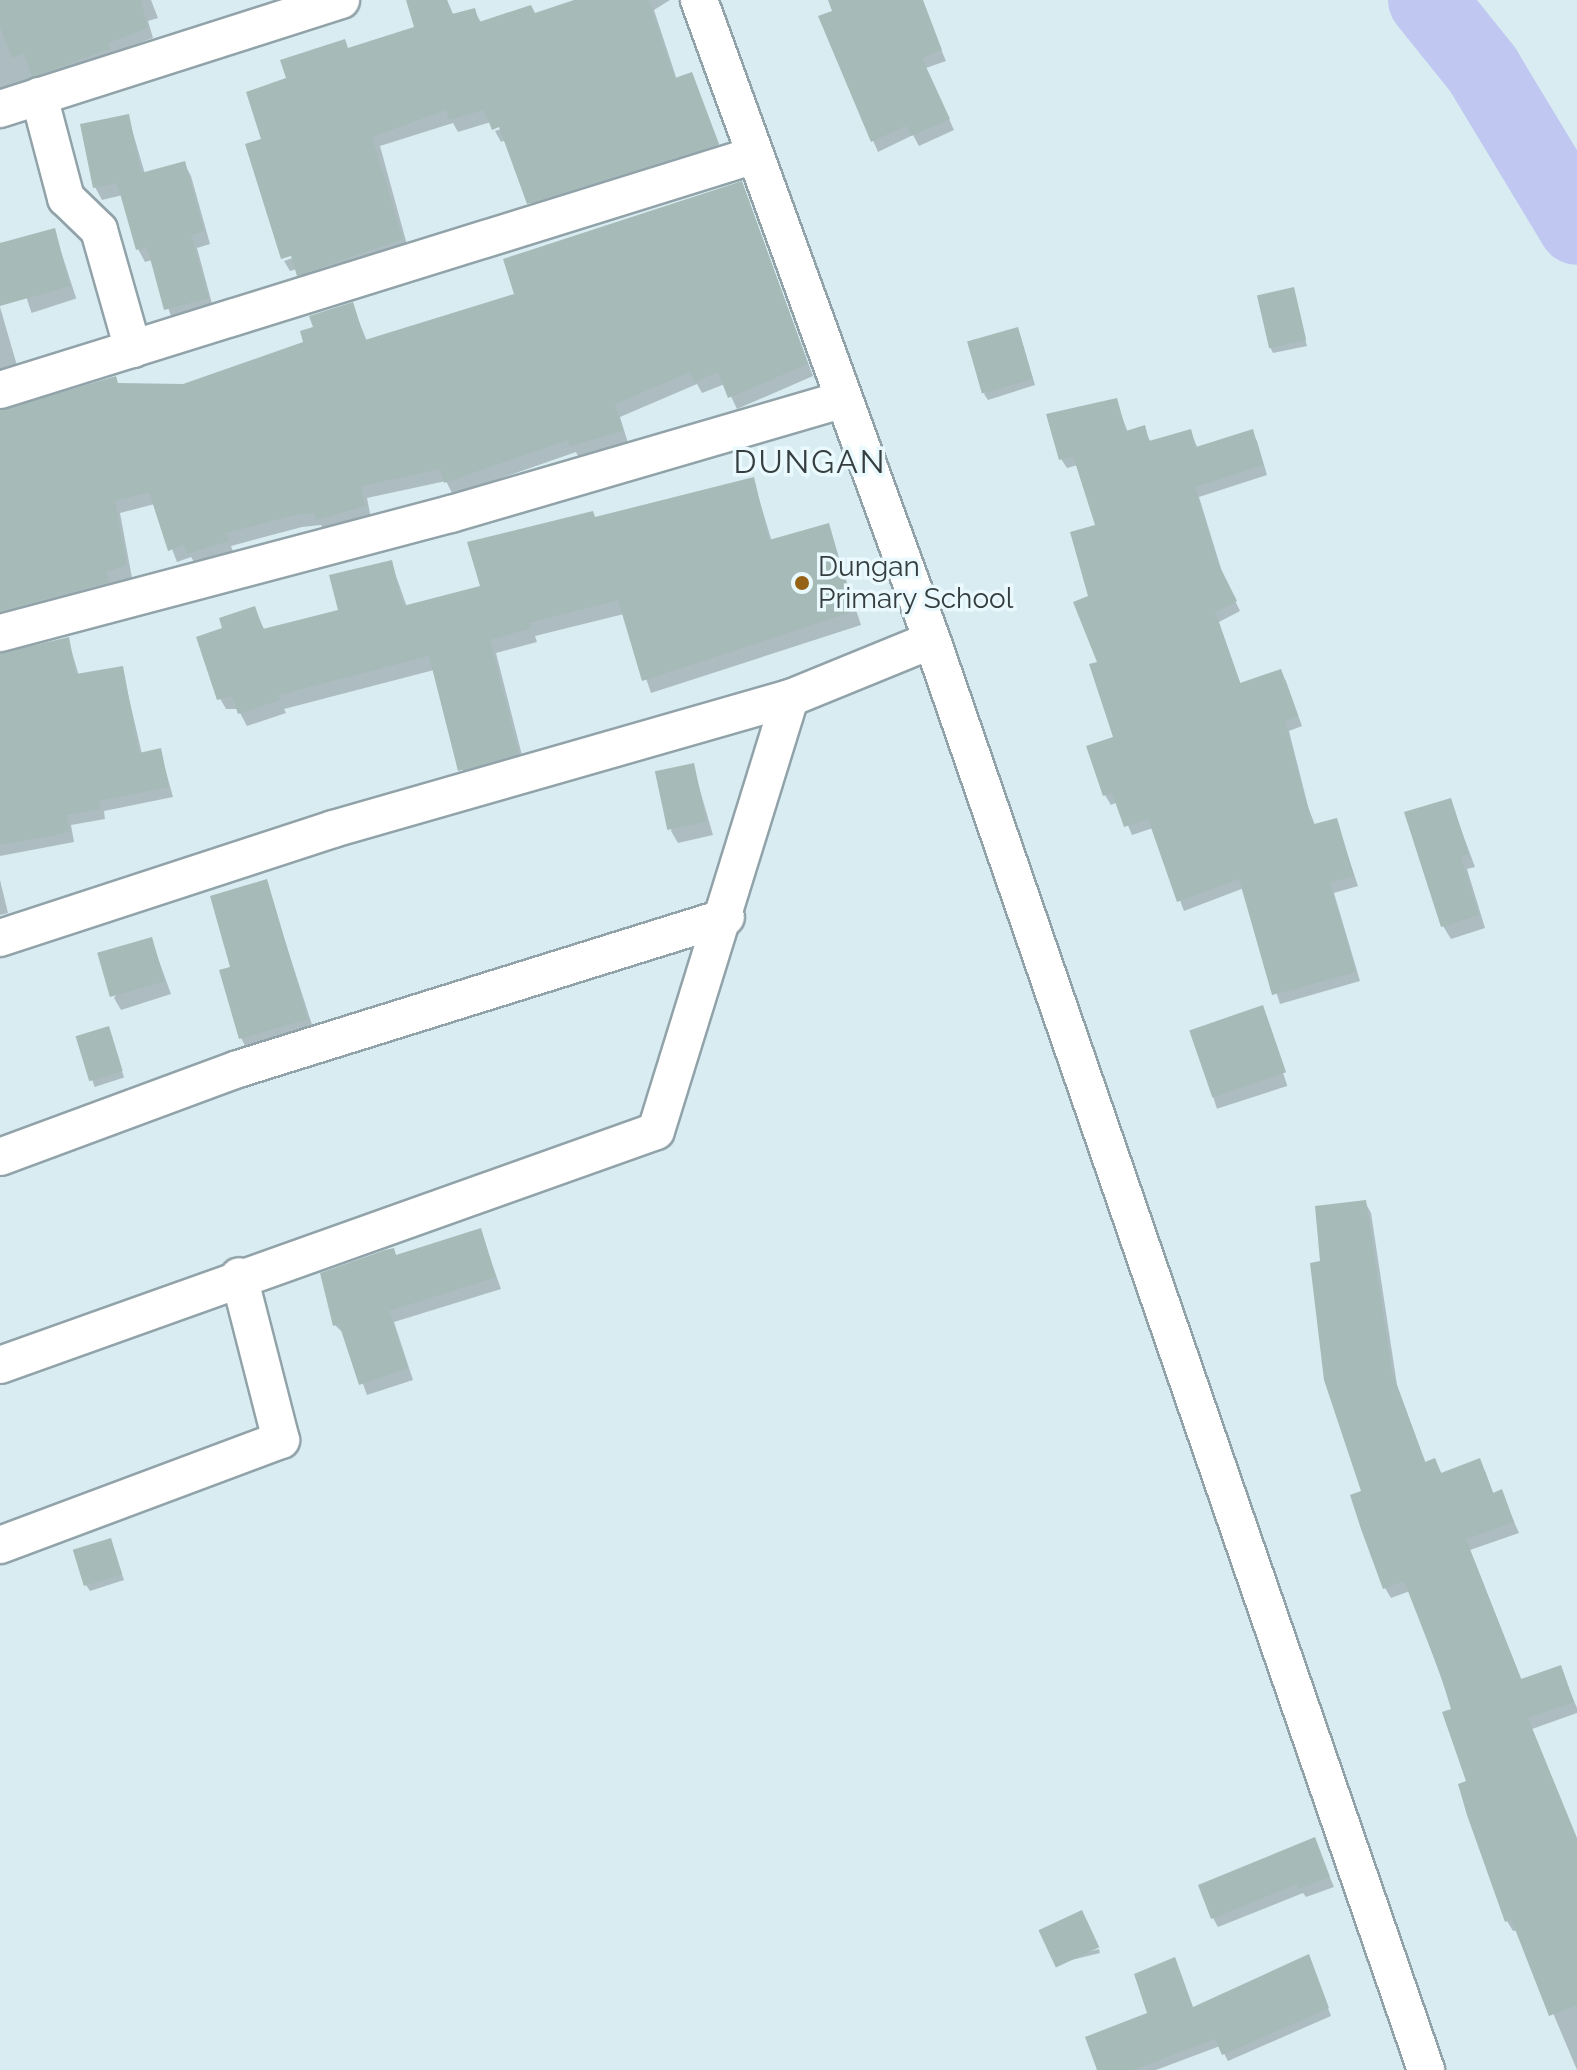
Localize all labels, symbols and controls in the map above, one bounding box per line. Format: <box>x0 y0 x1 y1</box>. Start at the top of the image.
district label: DUNGAN <box>734 443 886 481</box>
place label: Dungan Primary School <box>818 550 1014 616</box>
marker: Dungan Primary School <box>793 574 811 592</box>

